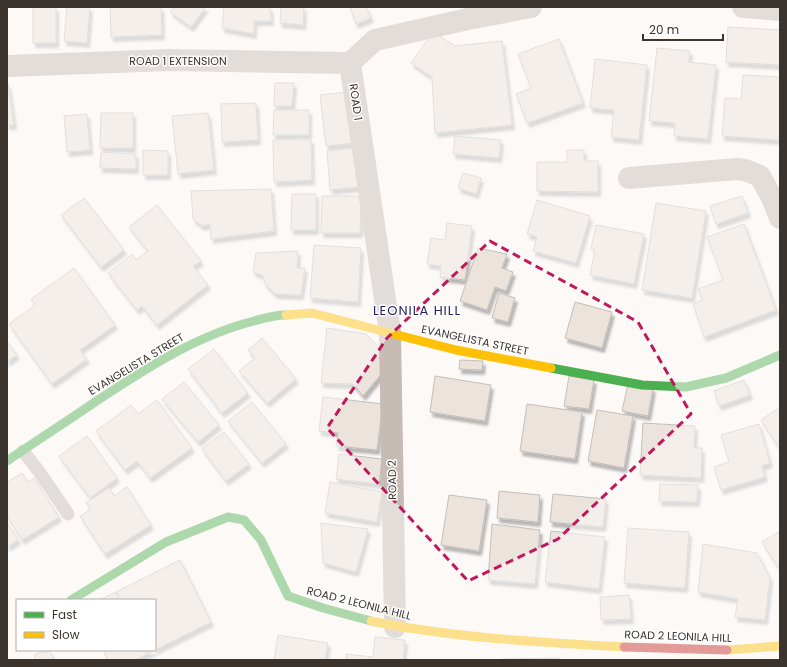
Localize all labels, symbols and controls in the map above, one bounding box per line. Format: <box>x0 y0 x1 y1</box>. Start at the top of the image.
scale bar <box>643 16 723 42</box>
text: 20 m <box>649 21 679 38</box>
street label: ROAD 1 EXTENSION <box>129 53 227 69</box>
street label: ROAD 1 <box>346 83 366 121</box>
district label: LEONILA HILL <box>373 301 461 320</box>
street label: EVANGELISTA STREET <box>420 321 530 359</box>
street label: EVANGELISTA STREET <box>85 329 187 399</box>
street label: ROAD 2 <box>384 460 400 500</box>
street label: ROAD 2 LEONILA HILL <box>305 582 413 624</box>
legend <box>16 599 156 651</box>
text: Fast <box>52 606 77 623</box>
text: Slow <box>52 626 80 643</box>
street label: ROAD 2 LEONILA HILL <box>624 626 732 646</box>

